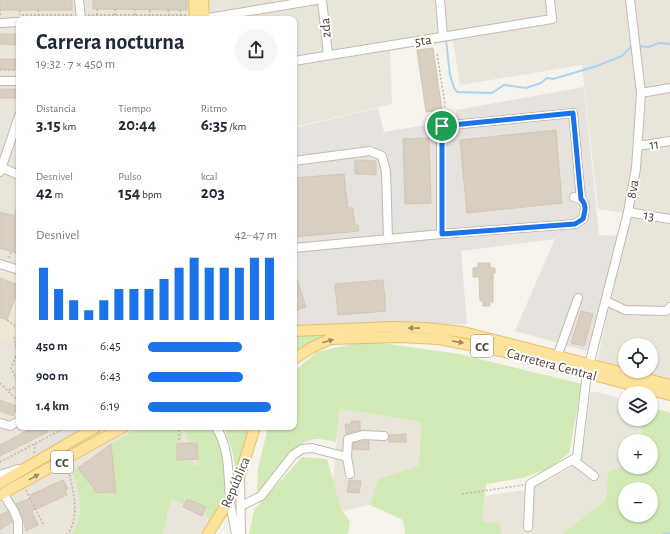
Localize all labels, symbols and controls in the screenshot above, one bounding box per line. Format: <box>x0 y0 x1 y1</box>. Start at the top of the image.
street label: 2da <box>318 17 334 39</box>
button: share <box>235 29 277 71</box>
text: Carrera nocturna <box>36 31 185 53</box>
street label: 5ta <box>414 33 433 49</box>
text: 19:32 · 7 × 450 m <box>36 58 115 71</box>
text: Distancia <box>36 103 76 114</box>
text: Tiempo <box>118 103 151 114</box>
text: Ritmo <box>201 103 227 114</box>
pin <box>425 109 459 143</box>
icon: arrive <box>431 115 453 137</box>
text: 3.15 <box>36 116 61 133</box>
text: 20:44 <box>118 116 156 133</box>
text: 6:35 <box>201 116 227 133</box>
text: km <box>61 121 76 132</box>
text: /km <box>227 121 246 132</box>
street label: 11 <box>648 137 660 153</box>
text: Desnivel <box>36 171 73 182</box>
text: Pulso <box>118 171 142 182</box>
text: kcal <box>201 171 217 182</box>
street label: 8va <box>624 178 642 200</box>
text: 42 <box>36 184 53 201</box>
text: 154 <box>118 184 140 201</box>
text: 203 <box>201 184 225 201</box>
text: m <box>53 189 63 200</box>
text: bpm <box>140 189 162 200</box>
street label: 13 <box>642 208 655 224</box>
text: Desnivel <box>36 229 80 242</box>
text: 42–47 m <box>234 229 277 242</box>
one-way arrow <box>407 325 420 331</box>
road number: CC <box>471 335 493 357</box>
one-way arrow <box>323 338 335 344</box>
map controls <box>618 338 658 522</box>
button: locate <box>618 338 658 378</box>
one-way arrow <box>452 339 464 345</box>
text: 450 m <box>36 340 67 353</box>
text: 6:45 <box>100 340 121 353</box>
street label: Carretera Central <box>505 346 598 384</box>
text: 900 m <box>36 370 68 383</box>
text: 6:43 <box>100 370 121 383</box>
button: layers <box>618 386 658 426</box>
text: 1.4 km <box>36 400 69 413</box>
text: 6:19 <box>100 400 120 413</box>
button: + <box>618 434 658 474</box>
road number: CC <box>51 451 73 473</box>
street label: República <box>219 454 253 510</box>
one-way arrow <box>28 473 40 480</box>
button: − <box>618 482 658 522</box>

